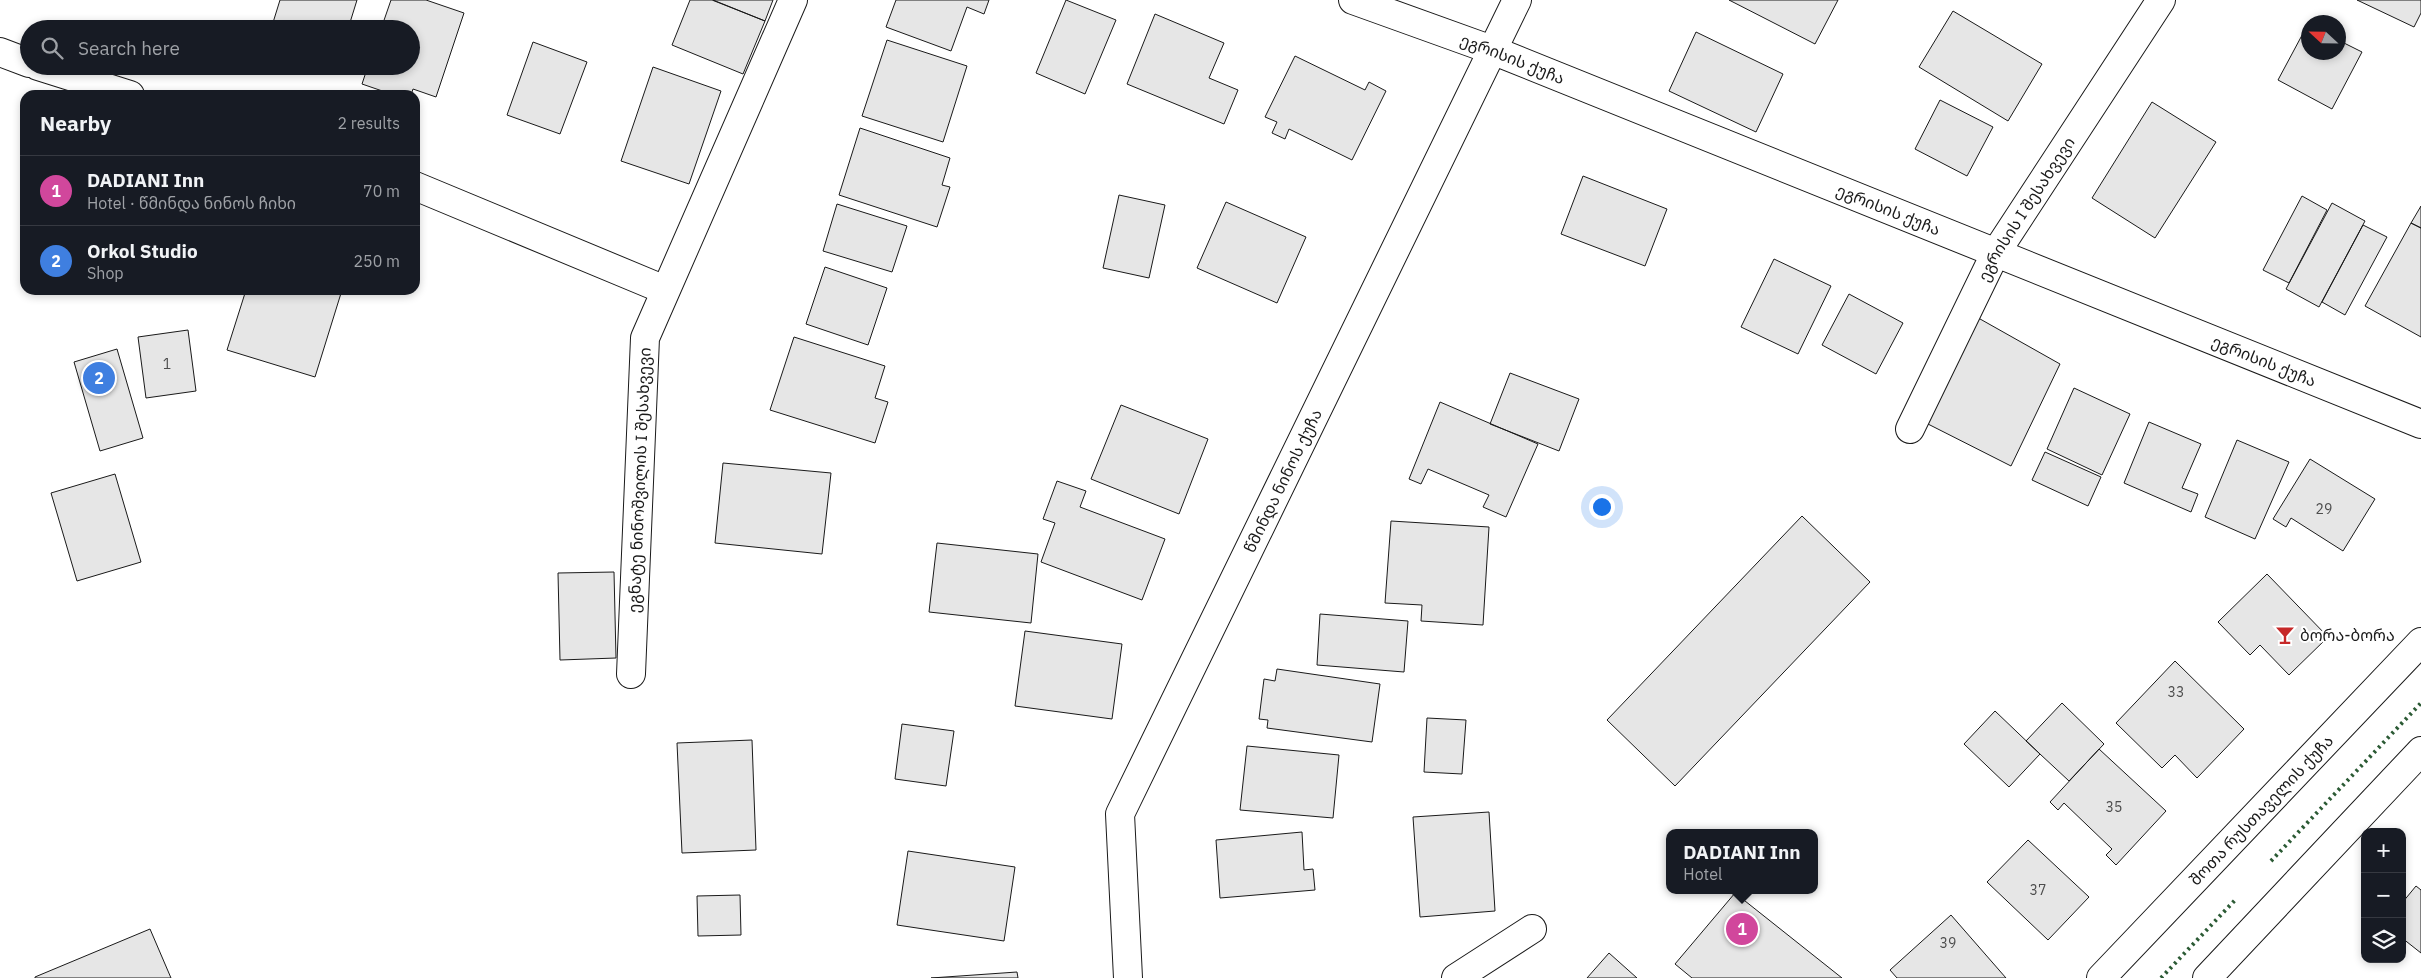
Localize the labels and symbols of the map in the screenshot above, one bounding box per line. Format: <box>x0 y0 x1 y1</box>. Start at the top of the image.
north arrow <box>2301 15 2346 60</box>
street label: ეგრისის ქუჩა <box>1458 29 1568 88</box>
street label: ეგრისის I შესახვევი <box>1973 133 2079 284</box>
street label: ეგრისის ქუჩა <box>1833 180 1943 239</box>
street label: ეგრისის ქუჩა <box>2209 331 2319 391</box>
street label: ეგნატე ნინოშვილის I შესახვევი <box>624 347 655 613</box>
house number: 1 <box>163 355 171 373</box>
pin: 2 <box>83 359 115 397</box>
street label: წმინდა ნინოს ქუჩა <box>1239 406 1326 556</box>
your location <box>1589 494 1615 520</box>
house number: 29 <box>2316 500 2332 518</box>
bar icon: ბორა-ბორა <box>2274 624 2296 646</box>
place label: ბორა-ბორა <box>2300 625 2395 645</box>
house number: 33 <box>2168 683 2184 701</box>
street label: შოთა რუსთაველის ქუჩა <box>2185 731 2337 889</box>
house number: 35 <box>2106 798 2122 816</box>
house number: 37 <box>2030 881 2046 899</box>
pin: 1 <box>1726 910 1758 948</box>
house number: 39 <box>1940 934 1956 952</box>

